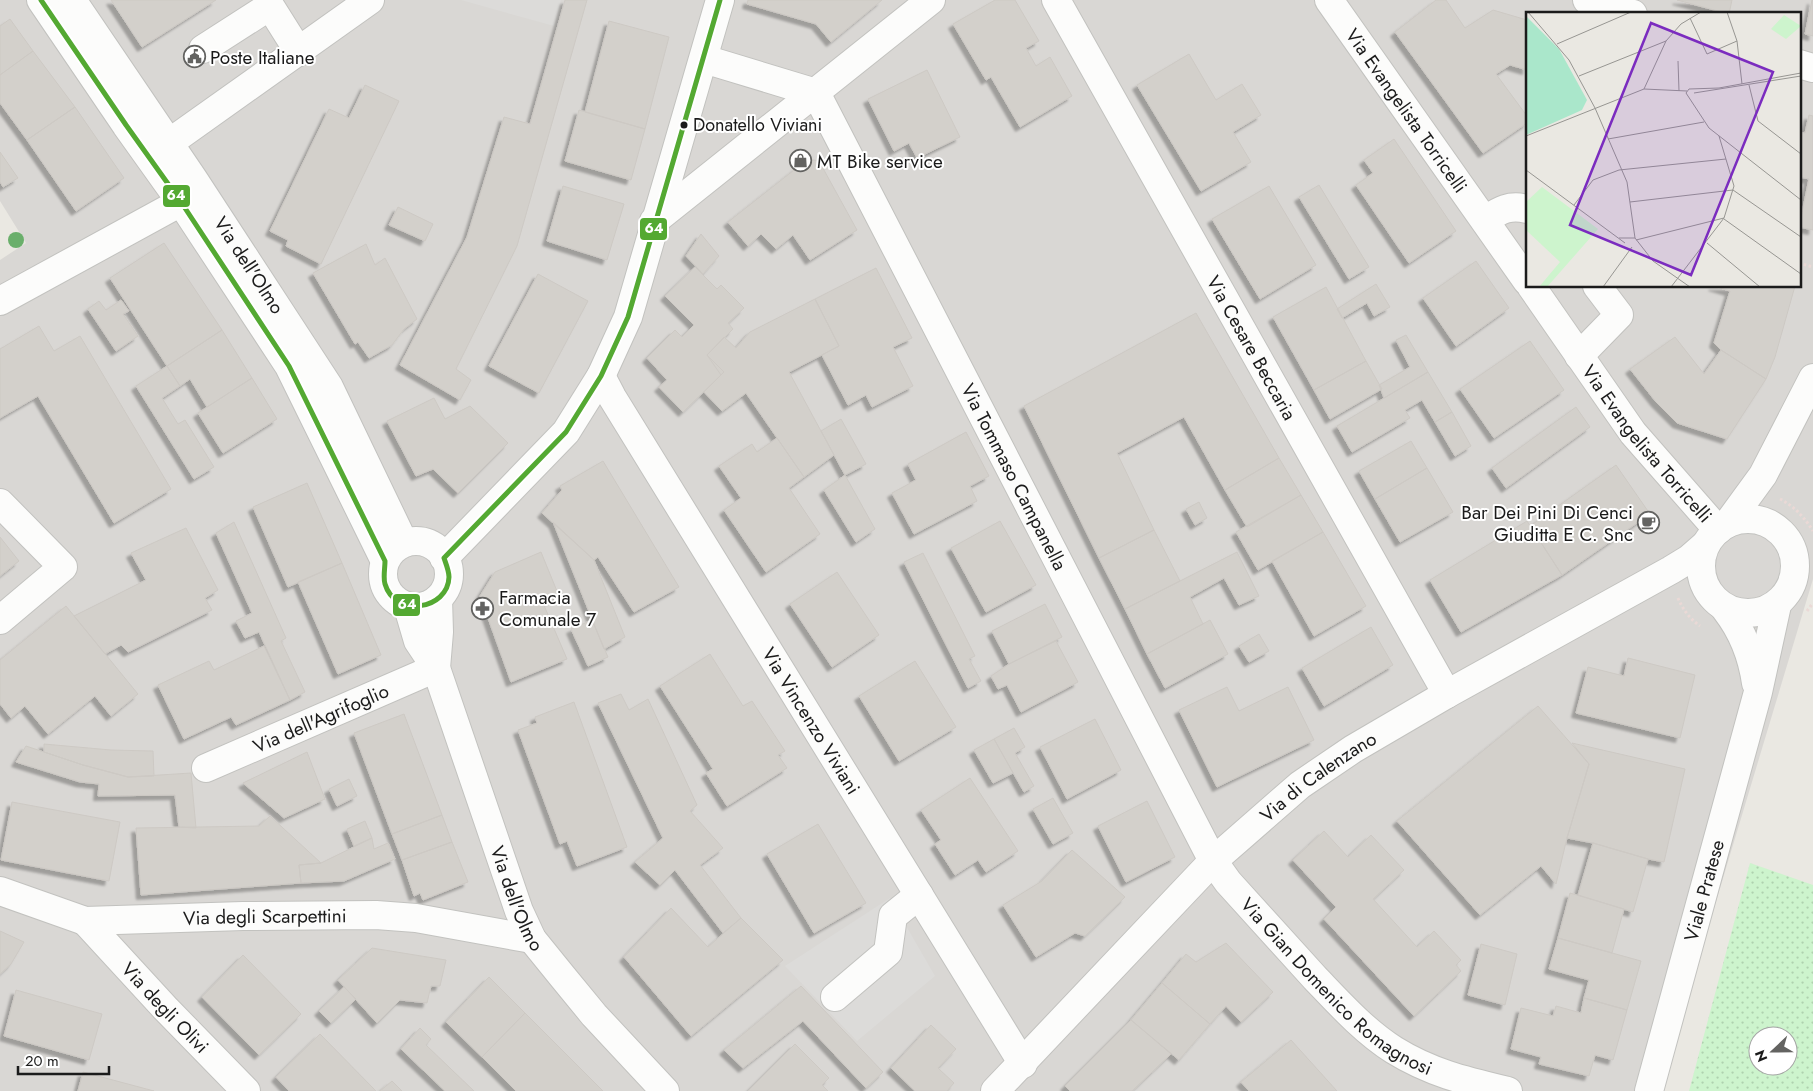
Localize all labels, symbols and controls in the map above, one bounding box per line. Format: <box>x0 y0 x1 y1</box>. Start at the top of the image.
inset map <box>1526 12 1800 288</box>
street label: Via Evangelista Torricelli <box>1339 23 1474 198</box>
place label: Poste Italiane <box>210 44 315 71</box>
public building icon: Poste Italiane <box>182 45 206 69</box>
place label: Donatello Viviani <box>693 112 822 138</box>
marker: Donatello Viviani <box>679 120 689 130</box>
place label: MT Bike service <box>817 148 943 175</box>
shop icon: MT Bike service <box>789 149 813 173</box>
line badge: 64 <box>162 184 191 208</box>
text: 64 <box>166 185 186 205</box>
street label: Via dell'Olmo <box>208 211 291 319</box>
line badge: 64 <box>639 217 668 241</box>
text: 64 <box>644 218 664 238</box>
street label: Via Cesare Beccaria <box>1200 270 1303 425</box>
street label: Via Evangelista Torricelli <box>1576 359 1719 528</box>
street label: Via Tommaso Campanella <box>955 379 1074 575</box>
place label: Bar Dei Pini Di Cenci Giuditta E C. Snc <box>1461 499 1633 548</box>
cafe icon: Bar Dei Pini Di Cenci Giuditta E C. Snc <box>1637 511 1661 535</box>
place label: Farmacia Comunale 7 <box>499 584 596 633</box>
line badge: 64 <box>392 593 421 617</box>
text: 64 <box>397 594 417 614</box>
pharmacy icon: Farmacia Comunale 7 <box>471 596 495 620</box>
street label: Via Vincenzo Viviani <box>756 642 867 799</box>
street label: Via dell'Agrifoglio <box>249 677 393 760</box>
street label: Via di Calenzano <box>1254 725 1381 828</box>
street label: Viale Pratese <box>1677 836 1731 944</box>
street label: Via dell'Olmo <box>484 842 550 957</box>
street label: Via Gian Domenico Romagnosi <box>1235 891 1436 1081</box>
street label: Via degli Scarpettini <box>183 902 347 931</box>
street label: Via degli Olivi <box>115 956 215 1059</box>
north arrow <box>1748 1026 1798 1076</box>
scale bar <box>18 1044 109 1076</box>
text: N <box>1750 1047 1772 1065</box>
text: 20 m <box>25 1050 59 1072</box>

